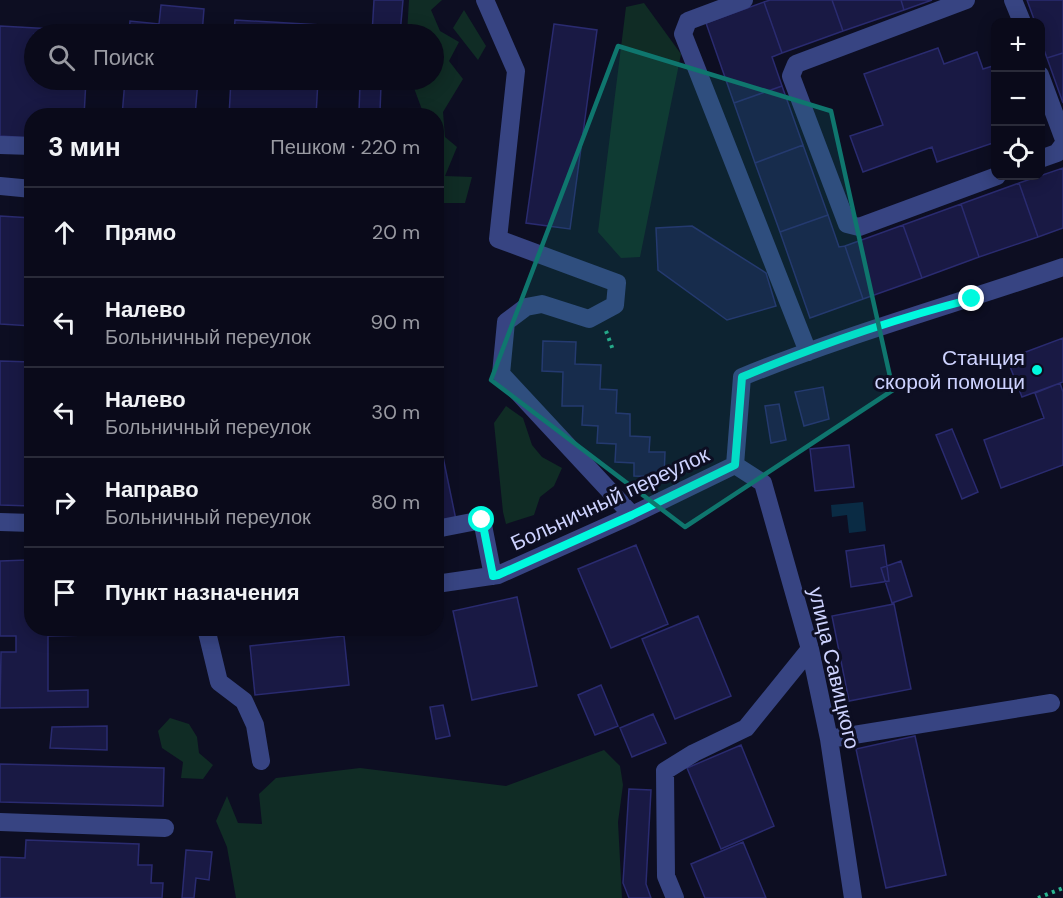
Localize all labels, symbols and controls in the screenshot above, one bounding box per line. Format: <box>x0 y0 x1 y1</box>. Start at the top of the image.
map controls <box>991 18 1045 180</box>
button: + <box>991 18 1045 72</box>
search box <box>24 24 444 90</box>
icon: search <box>45 41 78 74</box>
text: Поиск <box>93 43 154 72</box>
button: − <box>991 72 1045 126</box>
button: locate <box>991 126 1045 180</box>
text: 3 мин <box>48 130 121 164</box>
text: Пешком · 220 m <box>270 134 420 160</box>
icon: ahead <box>48 216 81 249</box>
text: Прямо <box>105 218 176 247</box>
text: 20 m <box>372 219 420 245</box>
route end <box>958 285 984 311</box>
text: Налево <box>105 295 186 324</box>
icon: left <box>48 306 81 339</box>
text: 90 m <box>371 309 420 335</box>
text: Больничный переулок <box>105 324 311 350</box>
place label: Станция скорой помощи <box>875 344 1025 396</box>
marker: Станция скорой помощи <box>1030 363 1044 377</box>
text: Налево <box>105 385 186 414</box>
icon: left <box>48 396 81 429</box>
text: 30 m <box>371 399 420 425</box>
text: Больничный переулок <box>105 414 311 440</box>
street label: Больничный переулок <box>506 440 715 557</box>
text: Направо <box>105 475 199 504</box>
icon: right <box>48 486 81 519</box>
text: 80 m <box>371 489 420 515</box>
text: Больничный переулок <box>105 504 311 530</box>
route start <box>468 506 494 532</box>
icon: arrive <box>48 576 81 609</box>
text: Пункт назначения <box>105 578 300 607</box>
street label: улица Савицкого <box>802 584 866 752</box>

